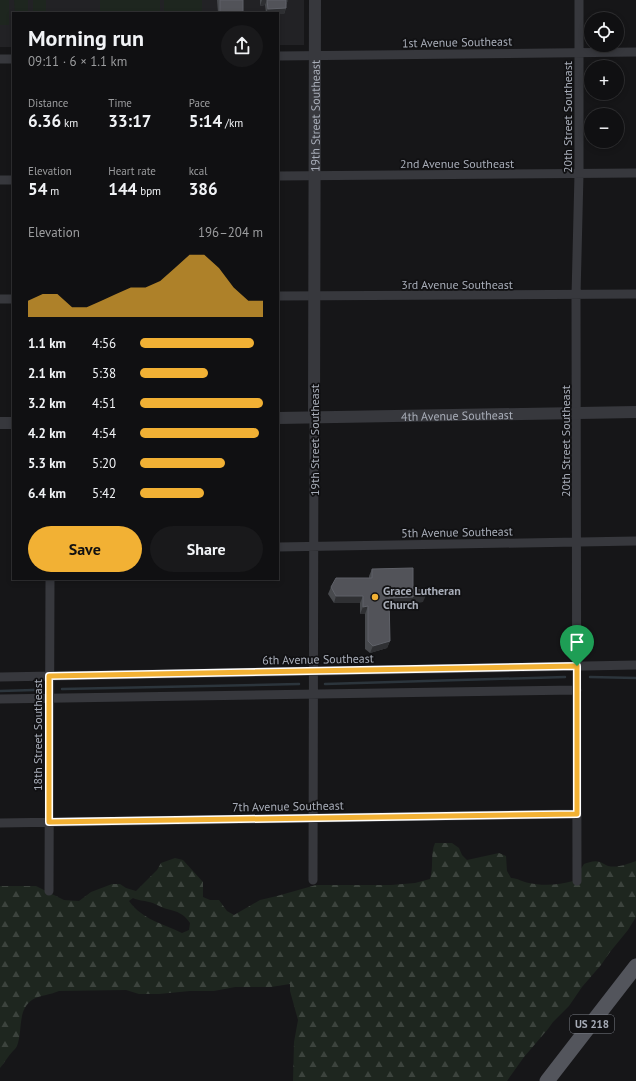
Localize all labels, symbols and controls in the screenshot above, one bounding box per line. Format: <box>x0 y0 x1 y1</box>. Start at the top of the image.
map controls <box>584 12 624 148</box>
button: locate <box>584 12 624 52</box>
text: Morning run <box>28 24 144 52</box>
button: share <box>221 25 263 67</box>
street label: 1st Avenue Southeast <box>402 34 512 50</box>
text: 09:11 · 6 × 1.1 km <box>28 53 127 70</box>
street label: 19th Street Southeast <box>307 60 322 172</box>
button: + <box>584 60 624 100</box>
street label: 20th Street Southeast <box>560 61 575 173</box>
text: Distance <box>28 96 68 110</box>
text: Time <box>108 96 132 110</box>
text: Pace <box>189 96 210 110</box>
button: − <box>584 108 624 148</box>
text: 6.36 <box>28 110 61 132</box>
text: 33:17 <box>108 110 151 132</box>
text: 5:14 <box>189 110 222 132</box>
text: km <box>61 116 78 130</box>
text: /km <box>222 116 243 130</box>
street label: 2nd Avenue Southeast <box>400 156 514 171</box>
text: Elevation <box>28 164 72 178</box>
text: Heart rate <box>108 164 156 178</box>
text: kcal <box>189 164 207 178</box>
text: 54 <box>28 178 47 200</box>
text: 144 <box>108 178 137 200</box>
text: 386 <box>189 178 218 200</box>
text: m <box>47 184 59 198</box>
text: bpm <box>137 184 161 198</box>
text: Elevation <box>28 224 80 241</box>
text: 196–204 m <box>198 224 263 241</box>
street label: 3rd Avenue Southeast <box>401 277 513 292</box>
text: 1.1 km <box>28 335 66 352</box>
text: 4:56 <box>92 335 116 352</box>
text: 2.1 km <box>28 365 66 382</box>
text: 5:38 <box>92 365 116 382</box>
street label: 19th Street Southeast <box>307 384 322 496</box>
street label: 20th Street Southeast <box>558 385 573 497</box>
text: 3.2 km <box>28 395 66 412</box>
text: 4:51 <box>92 395 116 412</box>
street label: 4th Avenue Southeast <box>401 407 513 423</box>
text: 4.2 km <box>28 425 66 442</box>
text: 4:54 <box>92 425 116 442</box>
text: 5.3 km <box>28 455 66 472</box>
text: 5:20 <box>92 455 116 472</box>
text: 6.4 km <box>28 485 66 502</box>
text: 5:42 <box>92 485 116 502</box>
street label: 5th Avenue Southeast <box>401 524 513 540</box>
button: Save <box>28 526 142 572</box>
button: Share <box>150 526 263 572</box>
place label: Grace Lutheran Church <box>383 583 461 612</box>
marker: Grace Lutheran Church <box>370 592 380 602</box>
pin <box>560 625 594 666</box>
icon: arrive <box>566 631 588 653</box>
street label: 6th Avenue Southeast <box>262 651 374 667</box>
street label: 18th Street Southeast <box>30 679 45 791</box>
street label: 7th Avenue Southeast <box>232 798 344 814</box>
road number: US 218 <box>570 1015 614 1033</box>

